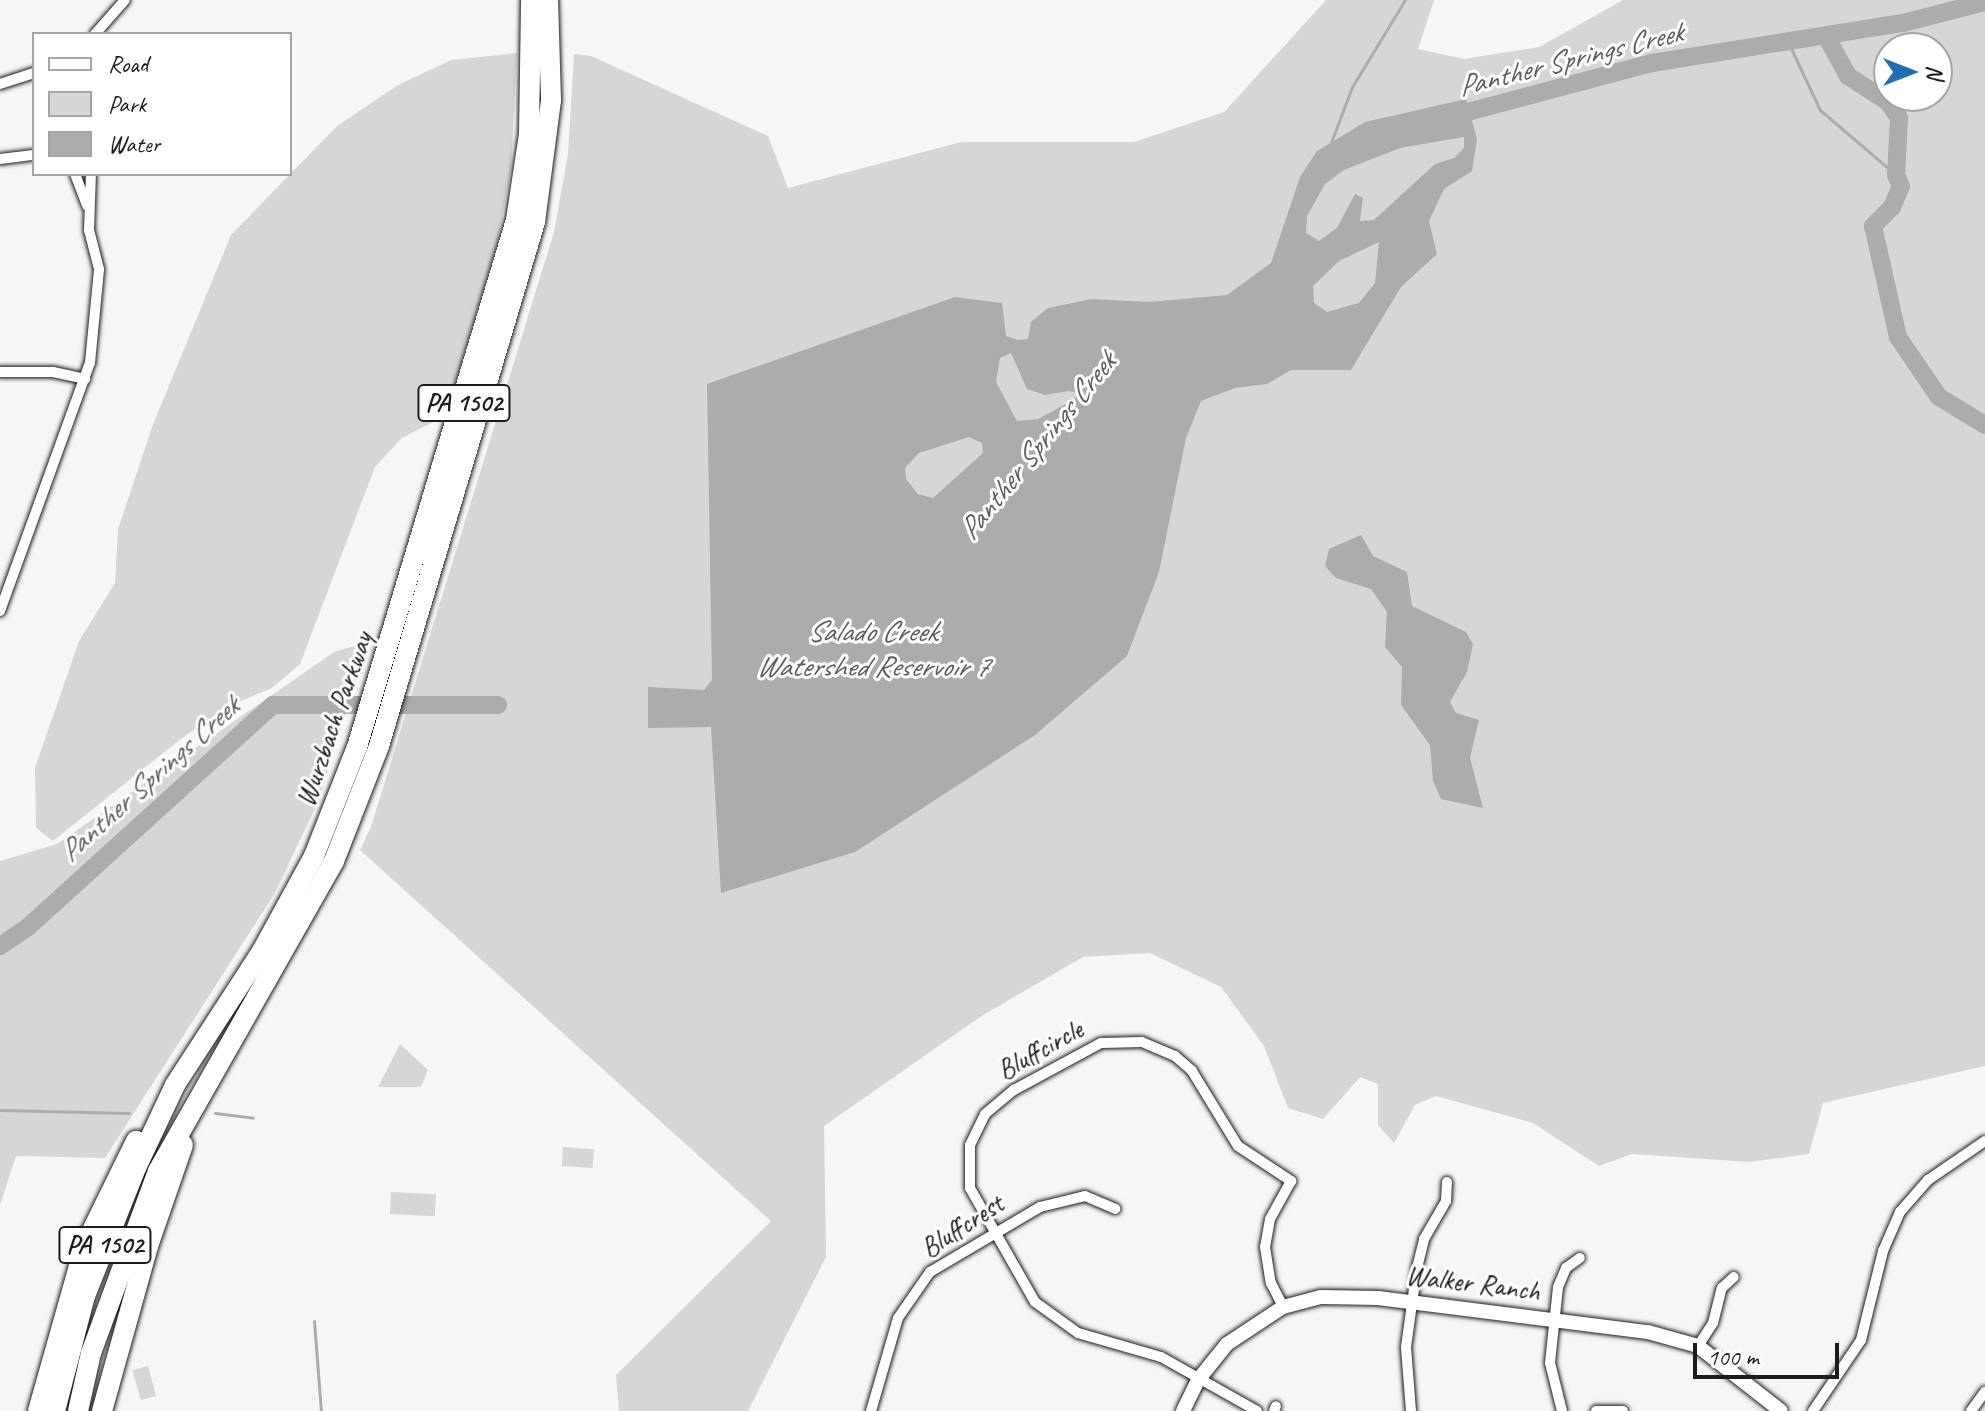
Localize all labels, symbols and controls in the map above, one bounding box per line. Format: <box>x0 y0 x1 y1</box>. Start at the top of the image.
water label: Panther Springs Creek <box>1454 14 1686 104</box>
legend <box>32 32 292 176</box>
north arrow <box>1873 32 1953 112</box>
text: Road <box>108 49 148 79</box>
text: N <box>1921 65 1949 79</box>
text: Park <box>108 89 146 119</box>
text: Water <box>108 129 160 159</box>
water label: Panther Springs Creek <box>951 345 1123 547</box>
road number: PA 1502 <box>416 381 512 425</box>
water label: Salado Creek Watershed Reservoir 7 <box>756 613 988 684</box>
street label: Wurzbach Parkway <box>289 628 379 810</box>
water label: Panther Springs Creek <box>51 689 247 869</box>
street label: Bluffcircle <box>991 1013 1089 1087</box>
street label: Bluffcrest <box>914 1187 1010 1265</box>
road number: PA 1502 <box>57 1223 153 1267</box>
street label: Walker Ranch <box>1404 1258 1542 1308</box>
scale bar <box>1697 1327 1843 1377</box>
text: 100 m <box>1707 1342 1759 1372</box>

